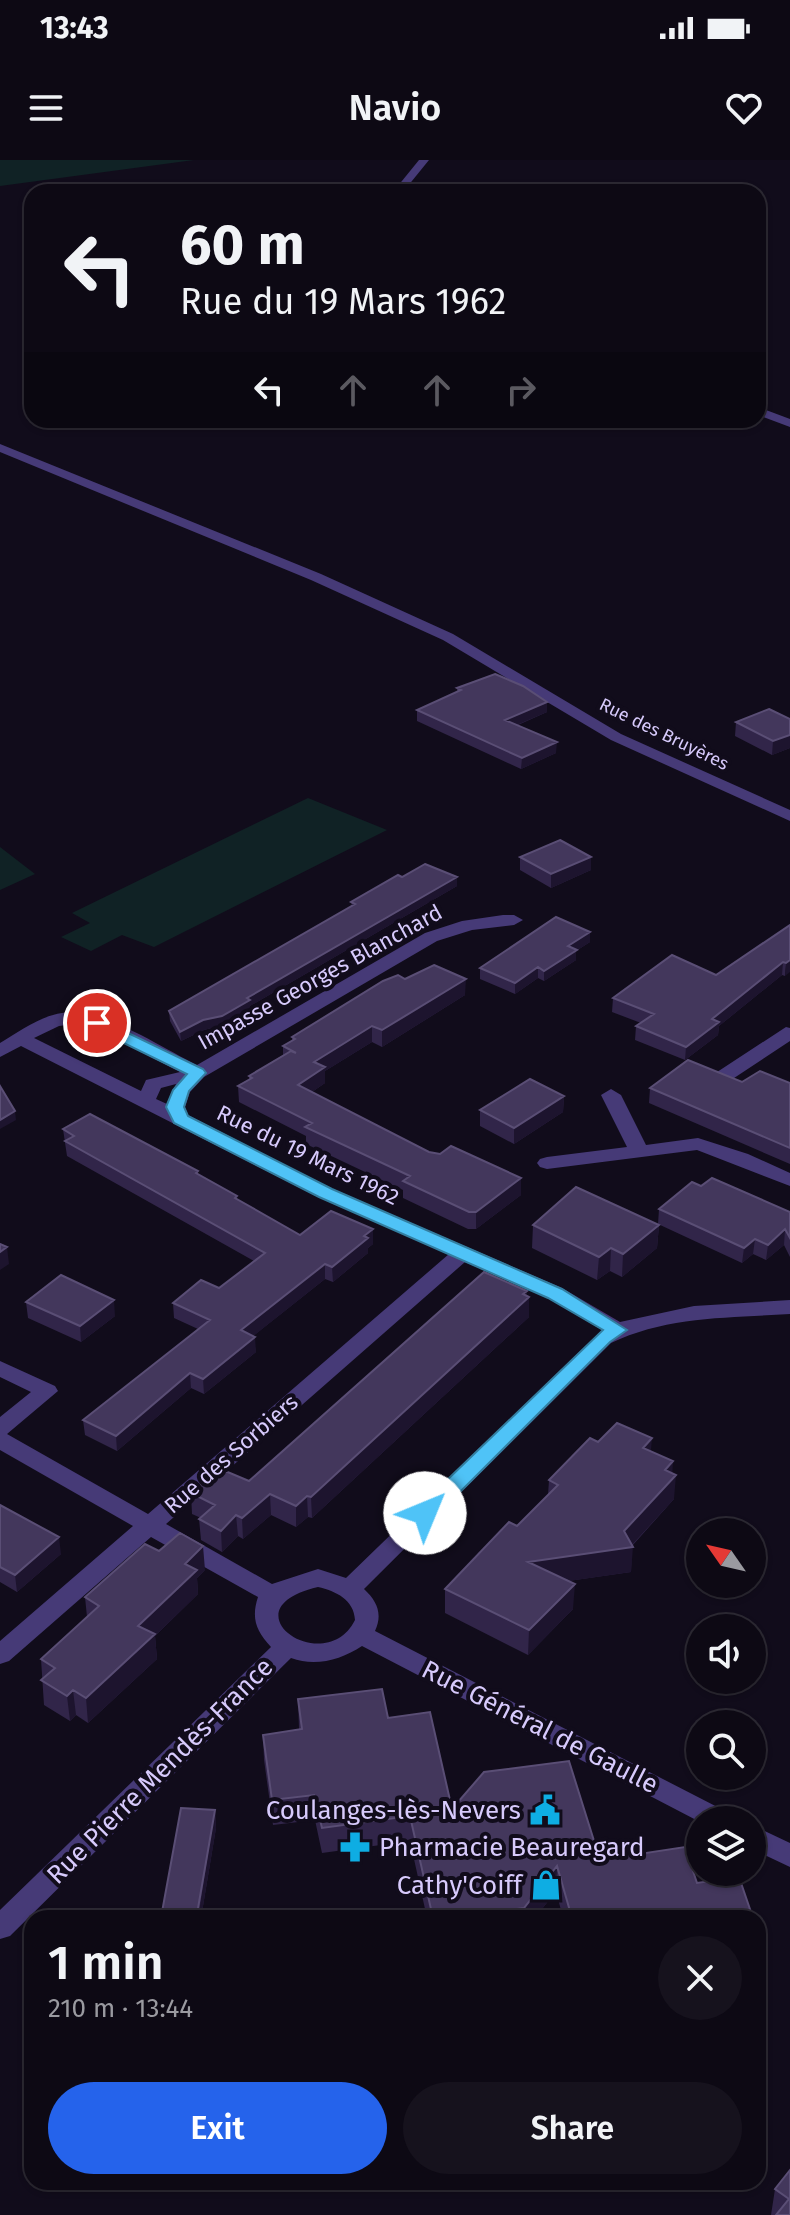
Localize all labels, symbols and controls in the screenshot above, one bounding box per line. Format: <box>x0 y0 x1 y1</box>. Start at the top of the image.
text: 13:43 <box>40 10 109 46</box>
icon: menu <box>24 86 68 130</box>
text: Navio <box>349 86 441 130</box>
icon: heart <box>722 86 766 130</box>
text: 60 m <box>180 212 305 279</box>
icon: left <box>48 216 152 320</box>
text: Rue du 19 Mars 1962 <box>180 280 506 324</box>
icon: left <box>247 368 291 412</box>
icon: ahead <box>331 368 375 412</box>
icon: ahead <box>415 368 459 412</box>
icon: right <box>499 368 543 412</box>
street label: Rue des Bruyères <box>596 693 732 775</box>
street label: Impasse Georges Blanchard <box>193 899 447 1055</box>
pin <box>63 989 131 1057</box>
icon: arrive <box>75 1001 119 1045</box>
street label: Rue du 19 Mars 1962 <box>212 1099 404 1211</box>
street label: Rue des Sorbiers <box>159 1389 303 1519</box>
position arrow <box>383 1471 467 1555</box>
north arrow <box>686 1518 766 1598</box>
map controls <box>686 1518 766 1886</box>
button: sound <box>686 1614 766 1694</box>
street label: Rue Pierre Mendès-France <box>40 1651 280 1891</box>
street label: Rue Général de Gaulle <box>417 1654 663 1800</box>
button: search <box>686 1710 766 1790</box>
public building icon: Coulanges-lès-Nevers <box>528 1793 562 1827</box>
place label: Coulanges-lès-Nevers <box>266 1795 521 1826</box>
button: layers <box>686 1806 766 1886</box>
pharmacy icon: Pharmacie Beauregard <box>338 1830 372 1864</box>
place label: Pharmacie Beauregard <box>379 1832 645 1863</box>
shop icon: Cathy'Coiff <box>529 1868 563 1902</box>
place label: Cathy'Coiff <box>397 1870 524 1901</box>
text: 1 min <box>48 1934 164 1992</box>
button: close <box>658 1936 742 2020</box>
text: 210 m · 13:44 <box>48 1993 193 2024</box>
button: Exit <box>48 2082 387 2174</box>
button: Share <box>403 2082 742 2174</box>

